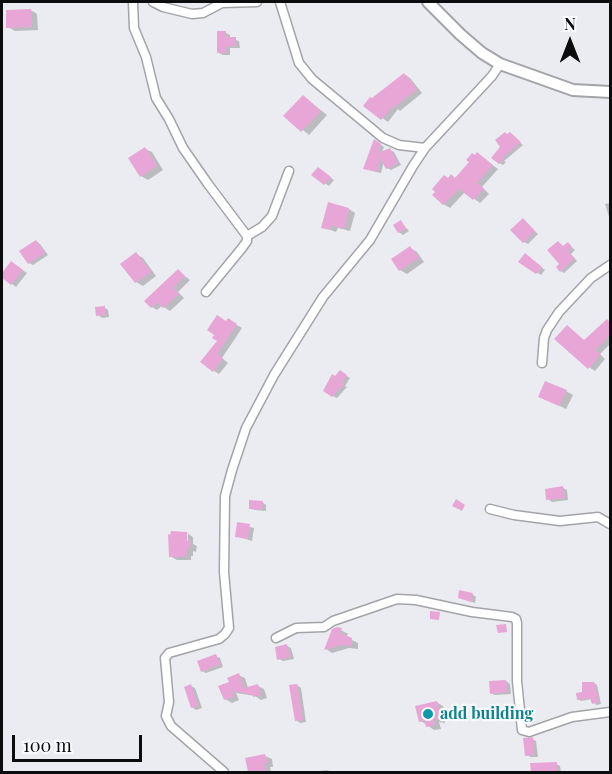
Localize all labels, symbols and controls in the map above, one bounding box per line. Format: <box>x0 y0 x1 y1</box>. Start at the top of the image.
north arrow <box>540 12 600 72</box>
text: N <box>564 13 576 34</box>
place label: add building <box>440 704 533 724</box>
marker: add building <box>421 707 435 721</box>
scale bar <box>15 723 146 761</box>
text: 100 m <box>23 733 72 757</box>

